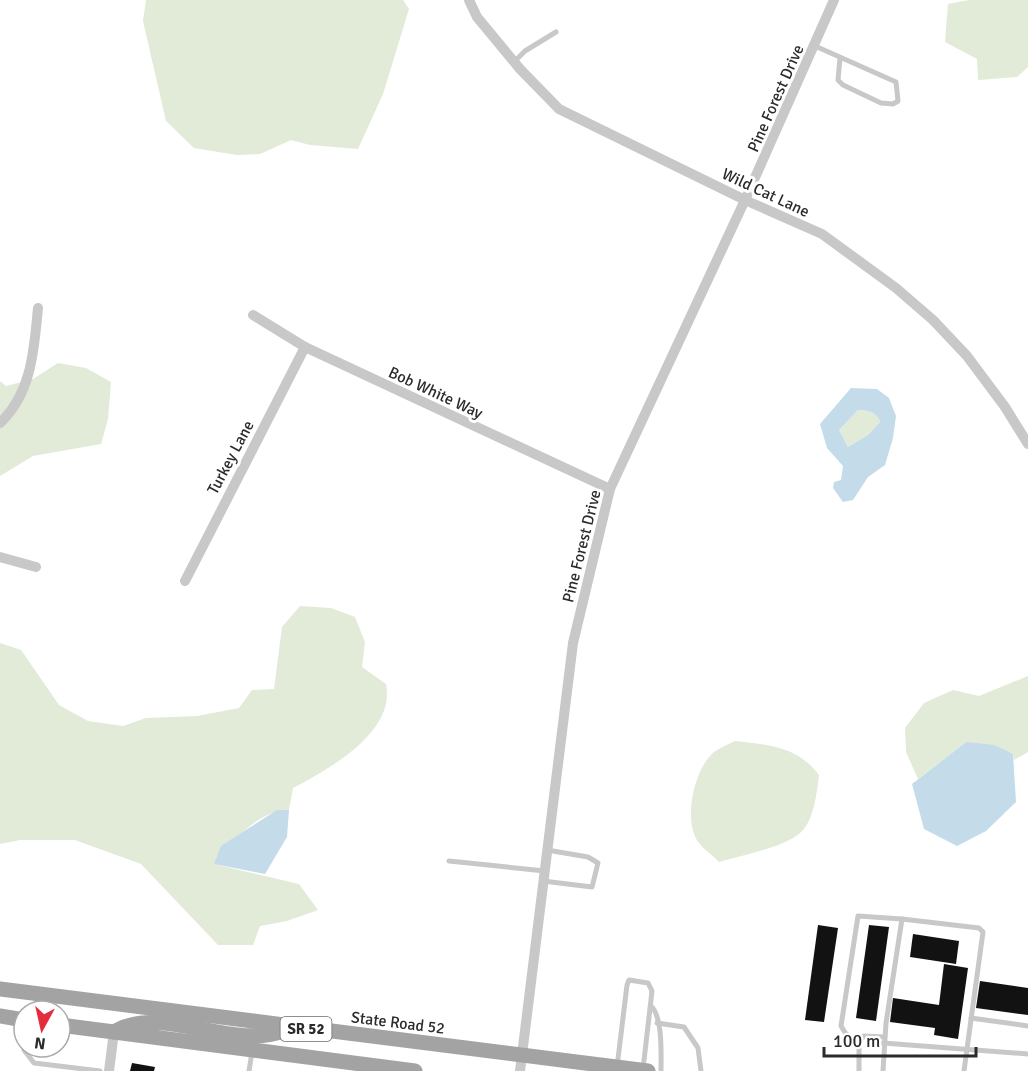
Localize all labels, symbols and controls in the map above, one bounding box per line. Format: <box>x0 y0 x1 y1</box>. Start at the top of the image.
street label: Pine Forest Drive <box>743 42 809 155</box>
street label: Wild Cat Lane <box>719 164 812 222</box>
street label: Bob White Way <box>385 362 486 424</box>
street label: Turkey Lane <box>203 417 259 498</box>
street label: Pine Forest Drive <box>558 488 606 605</box>
north arrow <box>12 999 72 1059</box>
street label: State Road 52 <box>350 1007 446 1039</box>
road number: SR 52 <box>280 1017 332 1041</box>
scale bar <box>824 1020 976 1058</box>
text: 100 m <box>833 1030 880 1052</box>
text: N <box>33 1032 47 1054</box>

